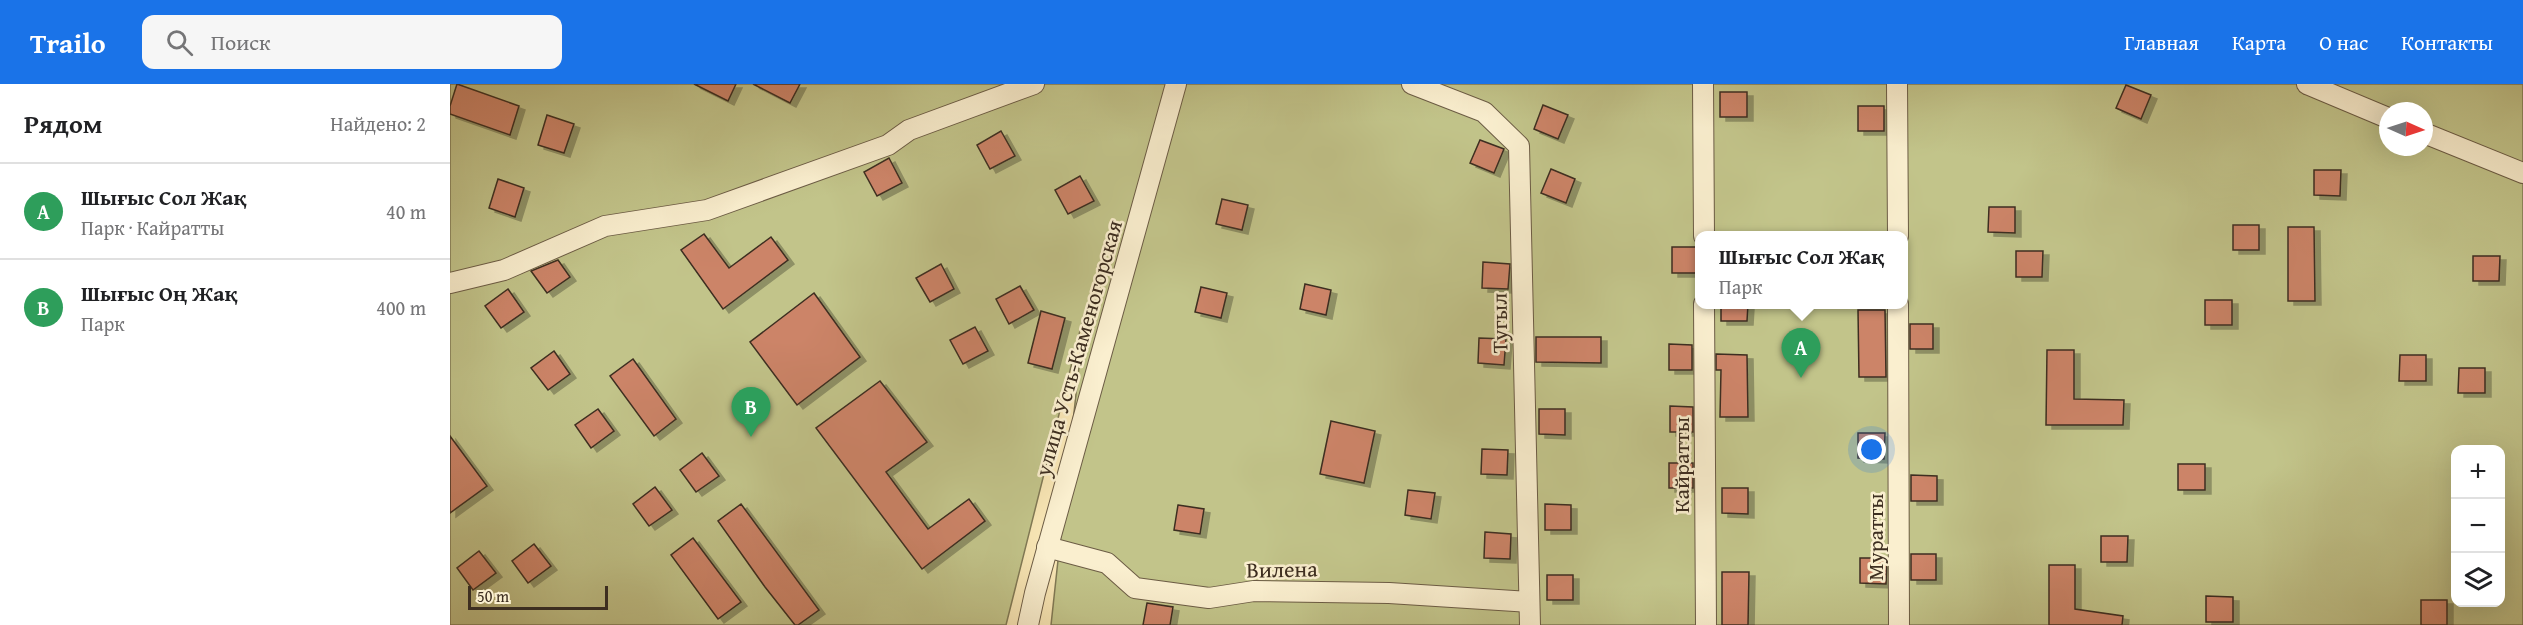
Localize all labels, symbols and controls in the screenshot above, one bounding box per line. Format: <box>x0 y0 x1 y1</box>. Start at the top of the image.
search box <box>142 15 562 69</box>
text: Trailo <box>30 22 106 63</box>
icon: search <box>163 26 196 59</box>
text: Поиск <box>211 26 271 58</box>
text: Главная <box>2124 27 2199 58</box>
text: Карта <box>2232 27 2286 58</box>
text: О нас <box>2319 27 2368 58</box>
text: Контакты <box>2401 27 2493 58</box>
north arrow <box>2379 102 2433 156</box>
text: Рядом <box>24 104 102 143</box>
text: Найдено: 2 <box>330 109 426 138</box>
text: Шығыс Сол Жақ <box>81 181 246 213</box>
text: A <box>37 197 50 226</box>
text: 40 m <box>386 197 426 226</box>
text: Парк · Кайратты <box>81 213 224 242</box>
street label: улица Усть-Каменогорская <box>1026 216 1130 481</box>
popup <box>1695 231 1908 309</box>
text: Шығыс Сол Жақ <box>1719 240 1884 272</box>
text: Парк <box>1719 272 1762 301</box>
text: Шығыс Оң Жақ <box>81 277 237 309</box>
text: B <box>37 293 50 322</box>
text: 400 m <box>376 293 426 322</box>
street label: Тугыл <box>1482 293 1516 353</box>
text: Парк <box>81 309 125 338</box>
pin: A <box>1782 328 1820 378</box>
pin: B <box>732 388 770 437</box>
street label: Кайратты <box>1665 417 1697 513</box>
your location <box>1857 435 1886 464</box>
map controls <box>2451 445 2505 607</box>
button: + <box>2451 445 2505 499</box>
street label: Муратты <box>1859 493 1891 581</box>
button: − <box>2451 499 2505 553</box>
street label: Вилена <box>1246 552 1318 586</box>
button: layers <box>2451 553 2505 607</box>
scale bar <box>468 583 608 610</box>
text: 50 m <box>477 584 509 608</box>

